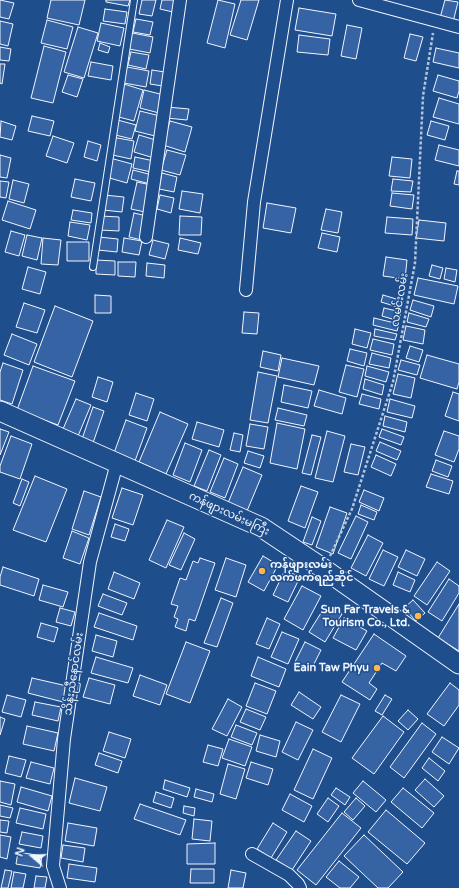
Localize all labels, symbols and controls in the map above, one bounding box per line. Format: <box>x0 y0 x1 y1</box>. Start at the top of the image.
street label: လမင်းလမ်း <box>389 272 411 328</box>
street label: ကန်ဖျားလမ်းမကြီး <box>187 490 271 538</box>
place label: ကန်ဖျားလမ်း လက်ဖက်ရည်ဆိုင် <box>270 558 353 584</box>
marker: ကန်ဖျားလမ်း လက်ဖက်ရည်ဆိုင် <box>257 566 267 576</box>
place label: Sun Far Travels & Tourism Co., Ltd. <box>321 603 410 629</box>
marker: Sun Far Travels & Tourism Co., Ltd. <box>413 611 423 621</box>
street label: သိန်းညီနောင်လမ်း <box>62 632 86 716</box>
place label: Eain Taw Phyu <box>294 661 369 675</box>
marker: Eain Taw Phyu <box>372 663 382 673</box>
north arrow <box>12 836 52 876</box>
text: N <box>13 846 28 858</box>

